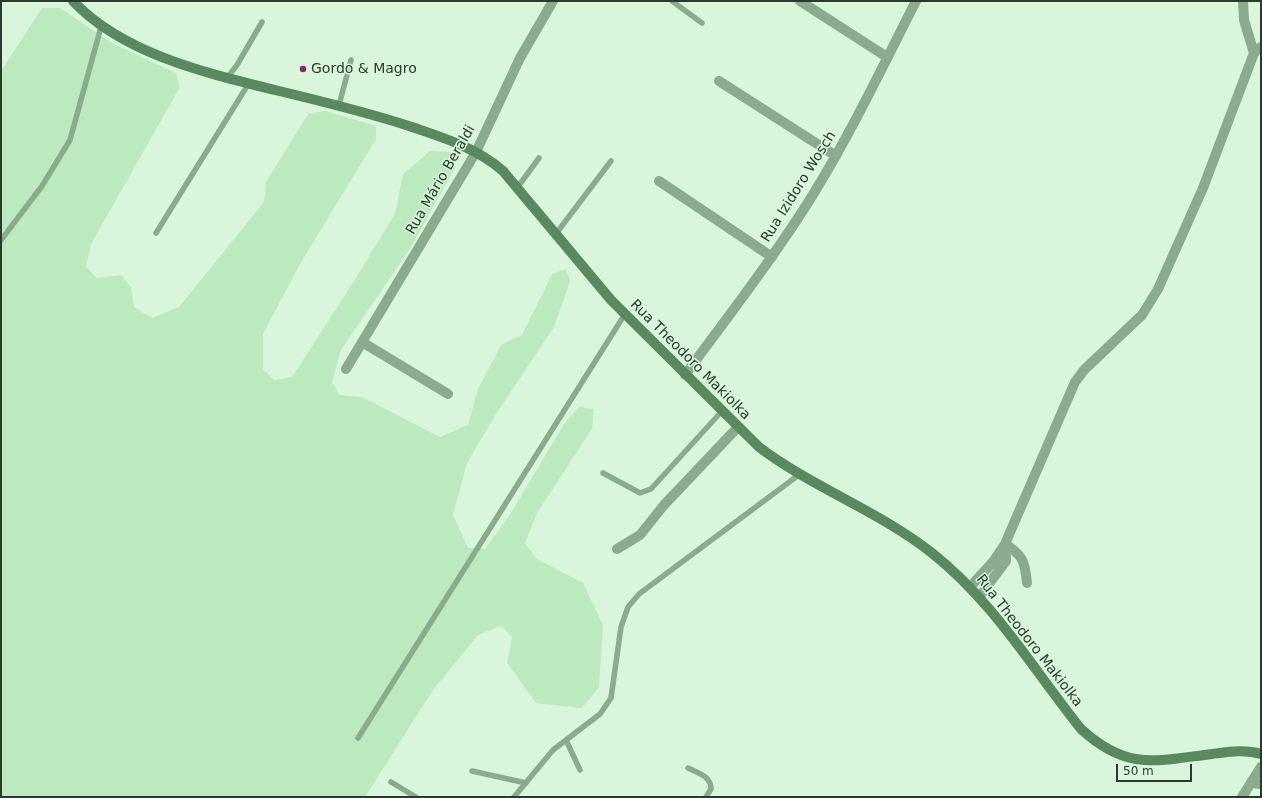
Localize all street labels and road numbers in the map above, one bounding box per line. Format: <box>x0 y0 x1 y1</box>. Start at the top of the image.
street label: Rua Mário Beraldi <box>403 122 479 238</box>
street label: Rua Izidoro Wosch <box>758 128 840 246</box>
street label: Rua Theodoro Makiolka <box>626 296 754 424</box>
street label: Rua Theodoro Makiolka <box>972 572 1086 710</box>

